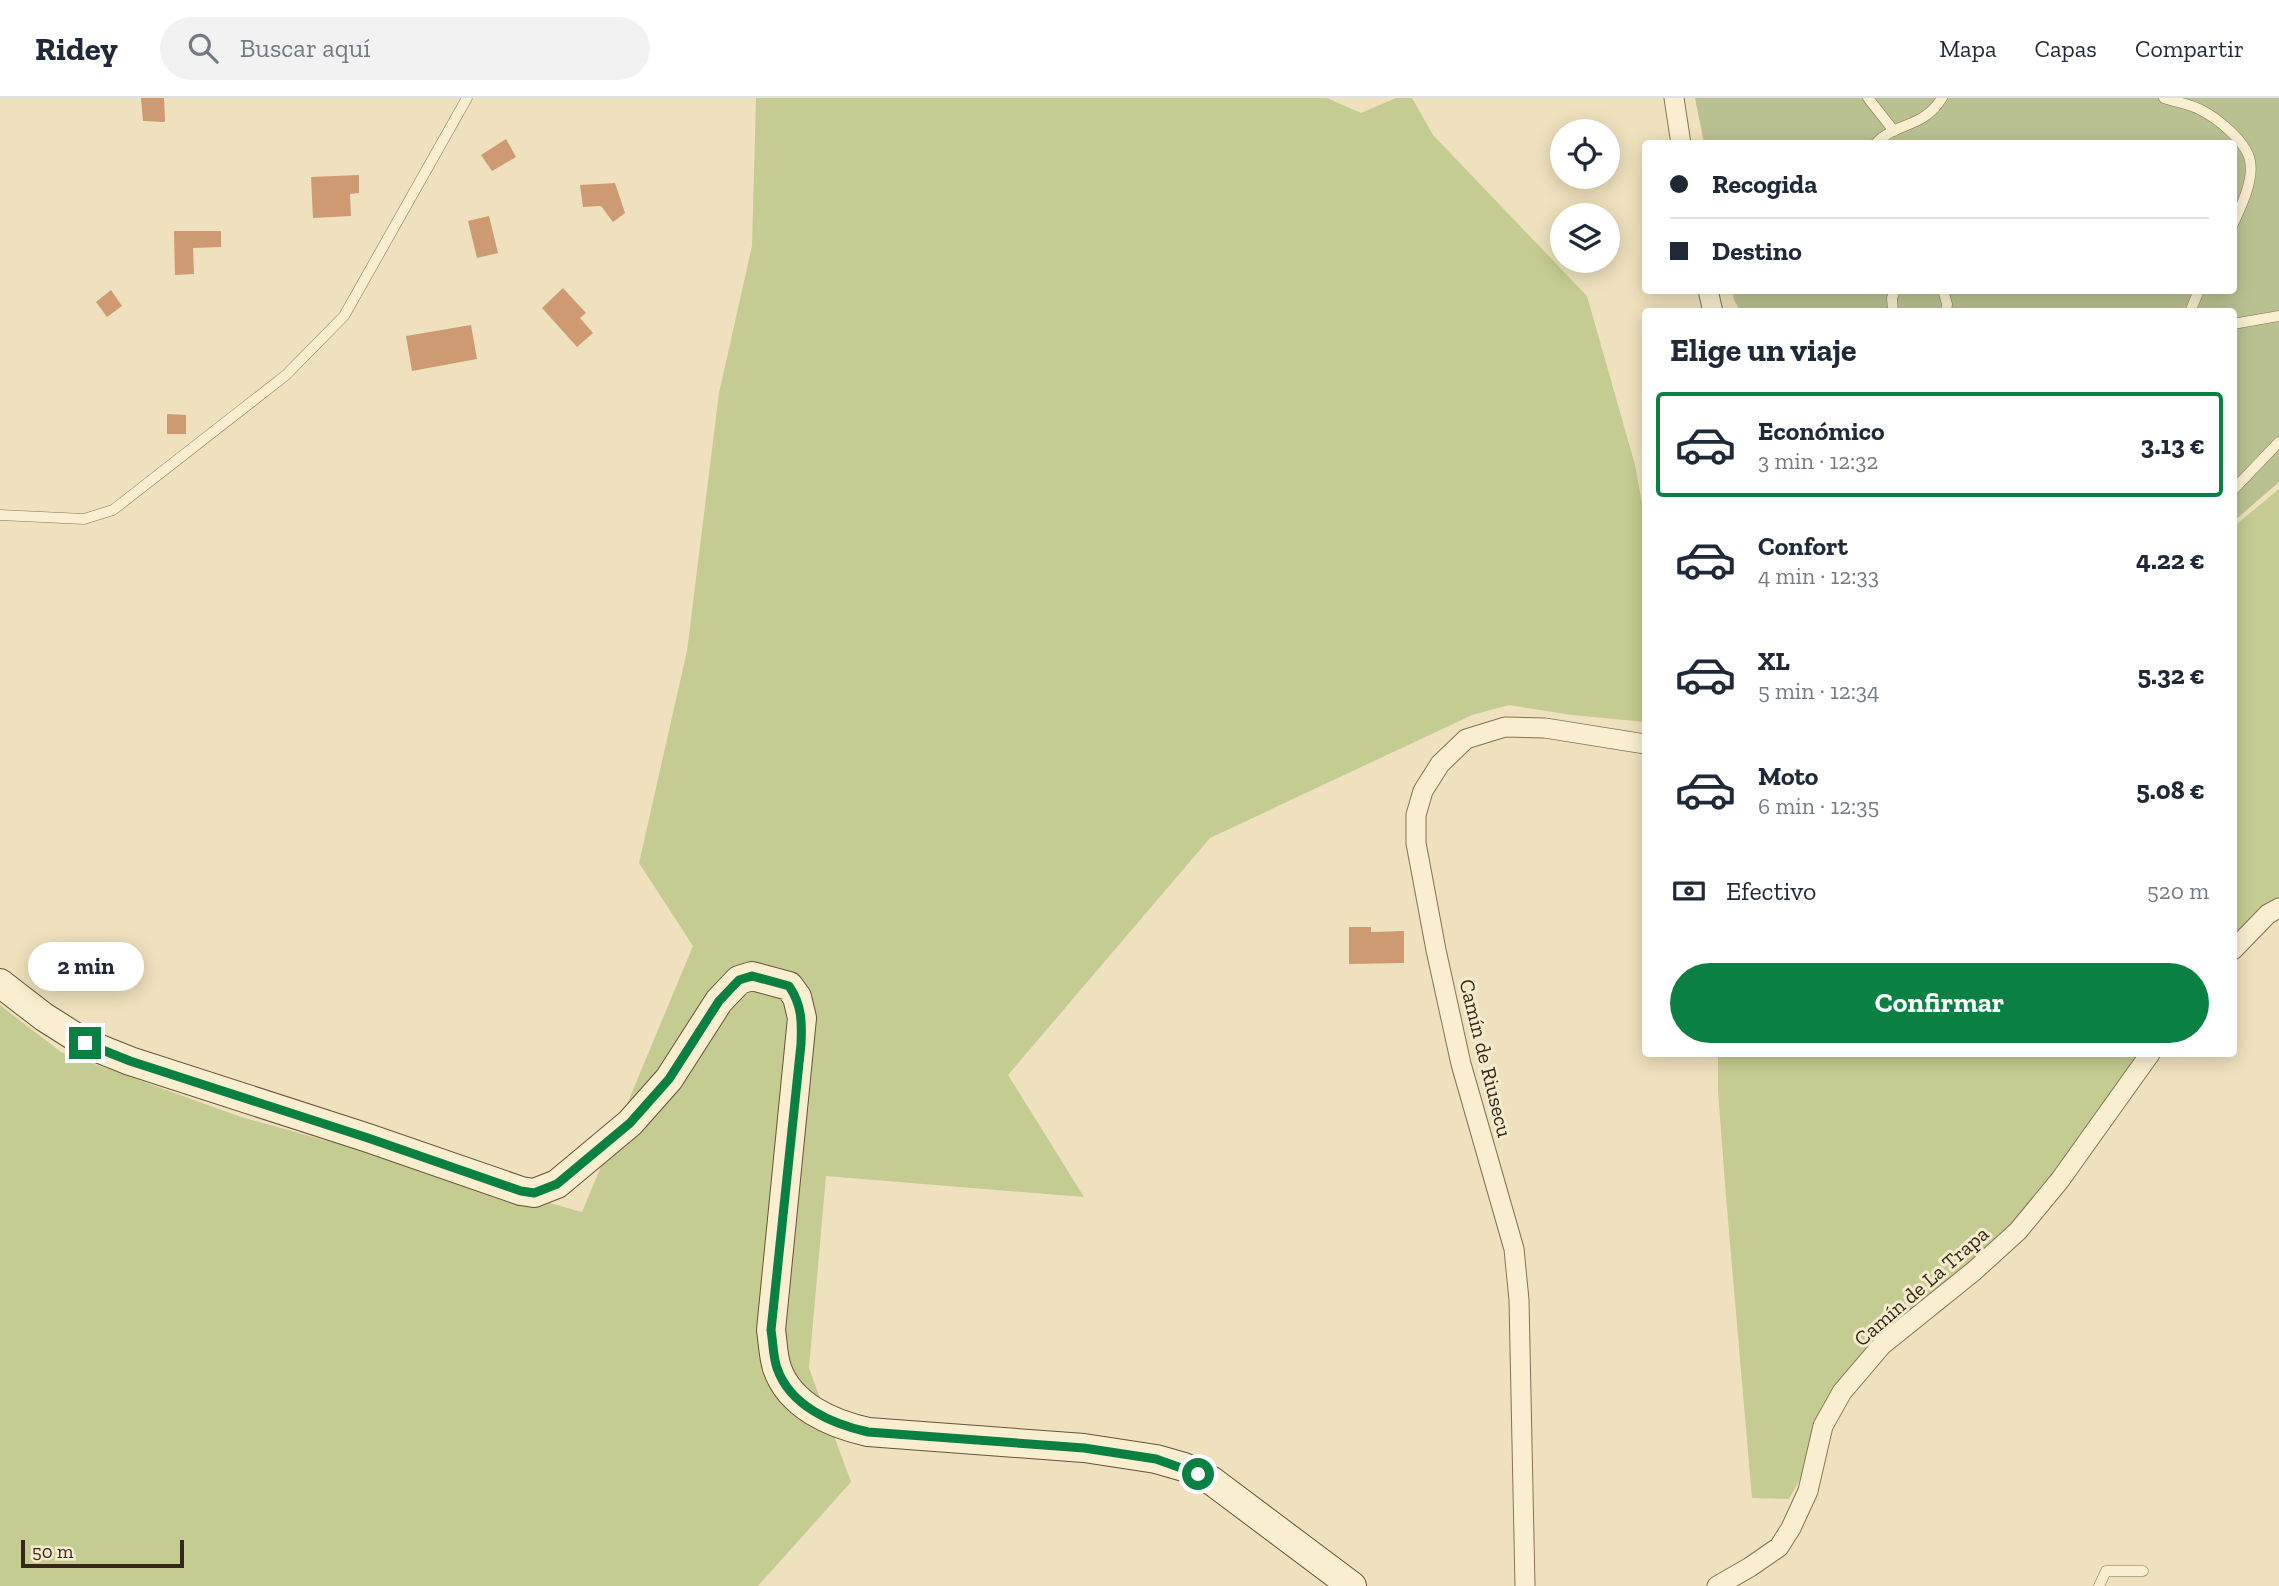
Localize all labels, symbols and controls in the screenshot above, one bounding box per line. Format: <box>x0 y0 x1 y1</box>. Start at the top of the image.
search box <box>160 17 650 80</box>
text: Ridey <box>35 29 118 68</box>
icon: search <box>184 29 222 67</box>
text: Buscar aquí <box>240 32 371 64</box>
text: Mapa <box>1939 34 1996 63</box>
text: Capas <box>2034 34 2097 63</box>
text: Compartir <box>2135 34 2244 63</box>
map controls <box>1550 119 1620 273</box>
button: locate <box>1550 119 1620 189</box>
text: Recogida <box>1712 168 1817 200</box>
button: layers <box>1550 203 1620 273</box>
text: Destino <box>1712 235 1802 267</box>
text: Elige un viaje <box>1670 331 1857 369</box>
icon: car <box>1674 413 1737 476</box>
text: Económico <box>1758 415 1885 447</box>
text: 3.13 € <box>2141 429 2205 461</box>
text: 3 min · 12:32 <box>1758 447 1878 475</box>
icon: car <box>1674 528 1737 591</box>
text: Confort <box>1758 530 1848 562</box>
text: 4.22 € <box>2136 544 2205 576</box>
text: 4 min · 12:33 <box>1758 562 1879 590</box>
icon: car <box>1674 643 1737 706</box>
text: XL <box>1758 645 1790 677</box>
text: 5.32 € <box>2137 659 2205 691</box>
text: 5 min · 12:34 <box>1758 677 1879 705</box>
icon: car <box>1674 758 1737 821</box>
text: Moto <box>1758 760 1818 792</box>
text: 5.08 € <box>2136 774 2205 806</box>
text: 6 min · 12:35 <box>1758 792 1879 820</box>
icon: cash <box>1670 872 1708 910</box>
text: Efectivo <box>1726 875 1816 907</box>
text: 520 m <box>2147 877 2209 905</box>
callout: 2 min <box>27 942 143 990</box>
text: 2 min <box>57 952 115 980</box>
button: Confirmar <box>1670 963 2209 1043</box>
street label: Camín de Riusecu <box>1454 976 1518 1140</box>
route end <box>69 1027 101 1059</box>
street label: Camín de La Trapa <box>1849 1221 1993 1351</box>
route start <box>1182 1458 1214 1490</box>
scale bar <box>21 1537 184 1569</box>
text: 50 m <box>32 1540 73 1563</box>

